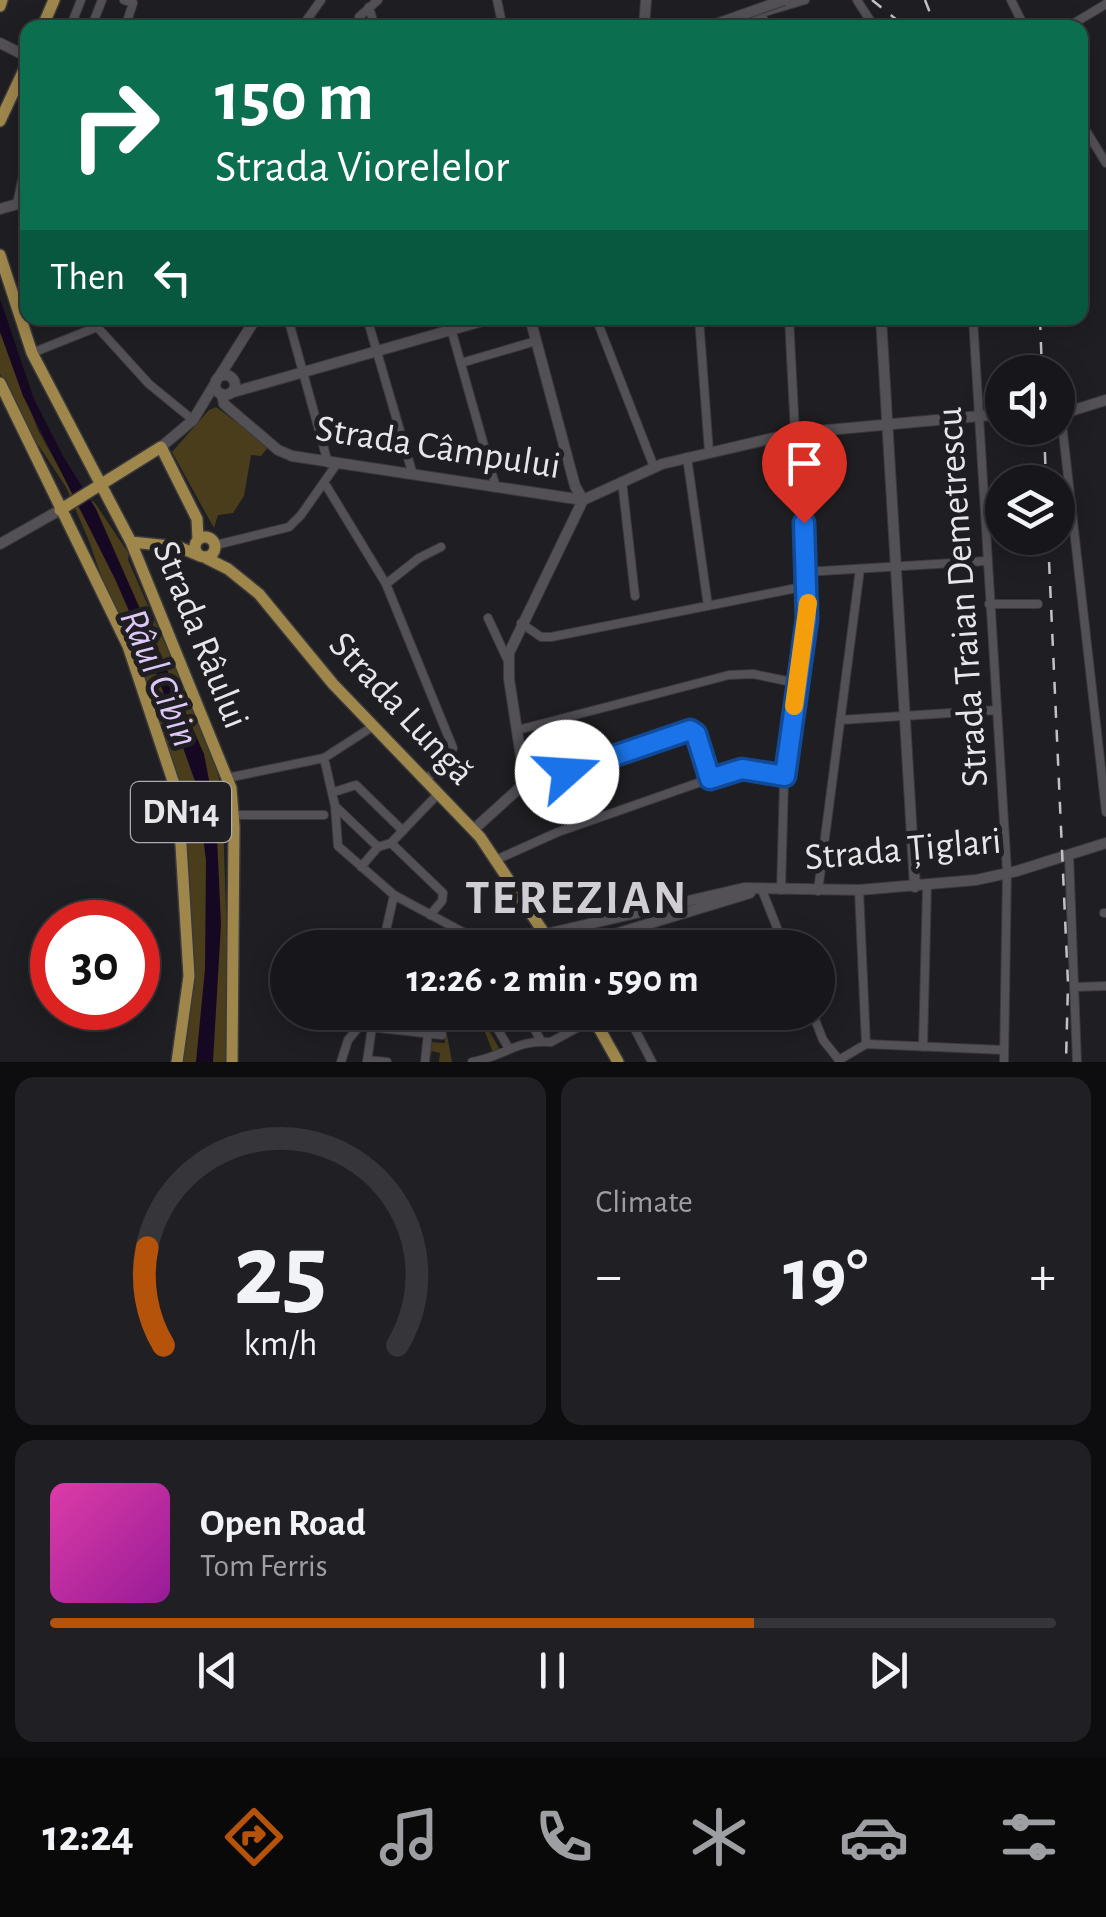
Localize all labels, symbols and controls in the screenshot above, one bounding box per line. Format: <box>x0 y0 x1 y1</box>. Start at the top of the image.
icon: right <box>50 60 180 190</box>
text: 150 m <box>215 63 374 133</box>
text: Strada Viorelelor <box>215 145 509 190</box>
icon: left <box>145 250 200 305</box>
text: Then <box>50 259 125 297</box>
map controls <box>985 355 1075 555</box>
button: sound <box>985 355 1075 445</box>
street label: Strada Traian Demetrescu <box>931 406 995 788</box>
street label: Strada Câmpului <box>313 410 563 486</box>
pin <box>762 421 847 524</box>
icon: arrive <box>777 436 832 491</box>
button: layers <box>985 465 1075 555</box>
street label: Strada Râului <box>145 536 255 734</box>
water label: Râul Cibin <box>112 603 206 753</box>
street label: Strada Lungă <box>321 625 481 793</box>
position arrow <box>515 720 619 824</box>
road number: DN14 <box>131 782 231 842</box>
street label: Strada Țiglari <box>803 822 1003 880</box>
district label: TEREZIAN <box>465 875 689 923</box>
speed limit sign: 30 <box>30 900 160 1030</box>
text: 12:26 · 2 min · 590 m <box>406 961 699 999</box>
text: Climate <box>596 1186 693 1218</box>
text: 25 <box>233 1220 327 1324</box>
text: 19° <box>783 1239 868 1314</box>
text: − <box>596 1249 622 1304</box>
text: + <box>1030 1249 1056 1304</box>
text: km/h <box>243 1326 317 1362</box>
text: Open Road <box>200 1505 366 1543</box>
text: Tom Ferris <box>200 1550 328 1582</box>
icon: previous <box>190 1643 245 1698</box>
icon: pause <box>525 1643 580 1698</box>
icon: next <box>861 1643 916 1698</box>
icon: directions <box>219 1802 289 1872</box>
icon: music <box>374 1802 444 1872</box>
icon: phone <box>529 1802 599 1872</box>
icon: climate <box>684 1802 754 1872</box>
icon: car <box>839 1802 909 1872</box>
icon: filters <box>994 1802 1064 1872</box>
text: 12:24 <box>42 1814 134 1859</box>

